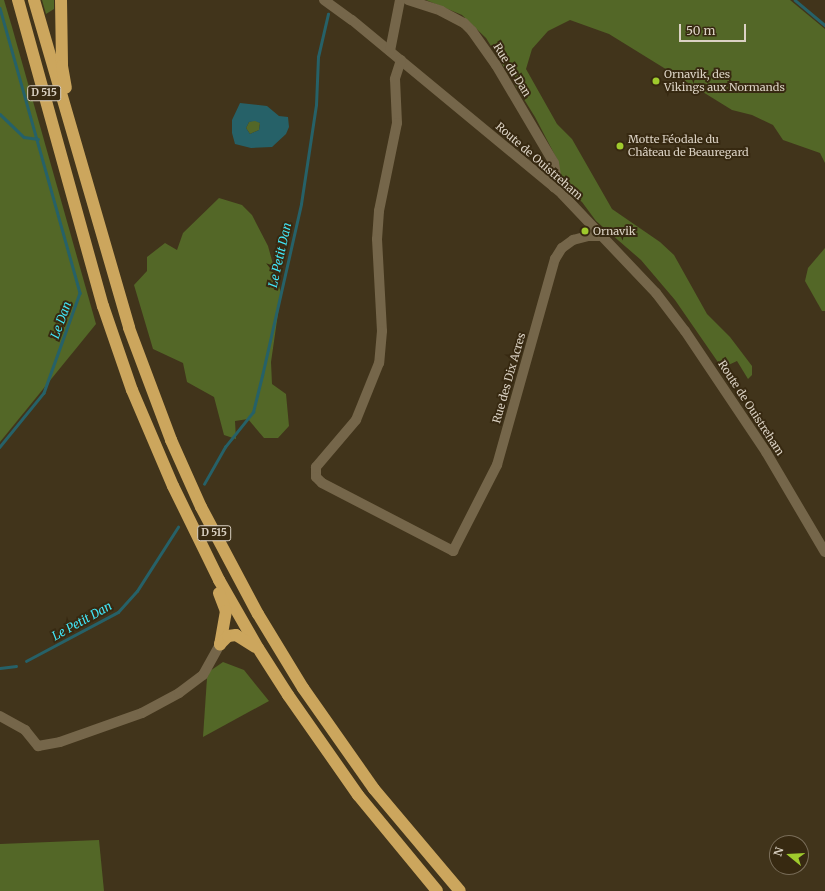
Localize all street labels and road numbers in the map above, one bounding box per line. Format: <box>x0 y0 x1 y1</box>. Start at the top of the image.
street label: Rue du Dan <box>490 41 534 99</box>
road number: D 515 <box>27 85 61 101</box>
street label: Route de Ouistreham <box>493 120 585 202</box>
street label: Rue des Dix Acres <box>490 331 528 425</box>
street label: Route de Ouistreham <box>715 358 787 458</box>
road number: D 515 <box>197 525 231 541</box>

